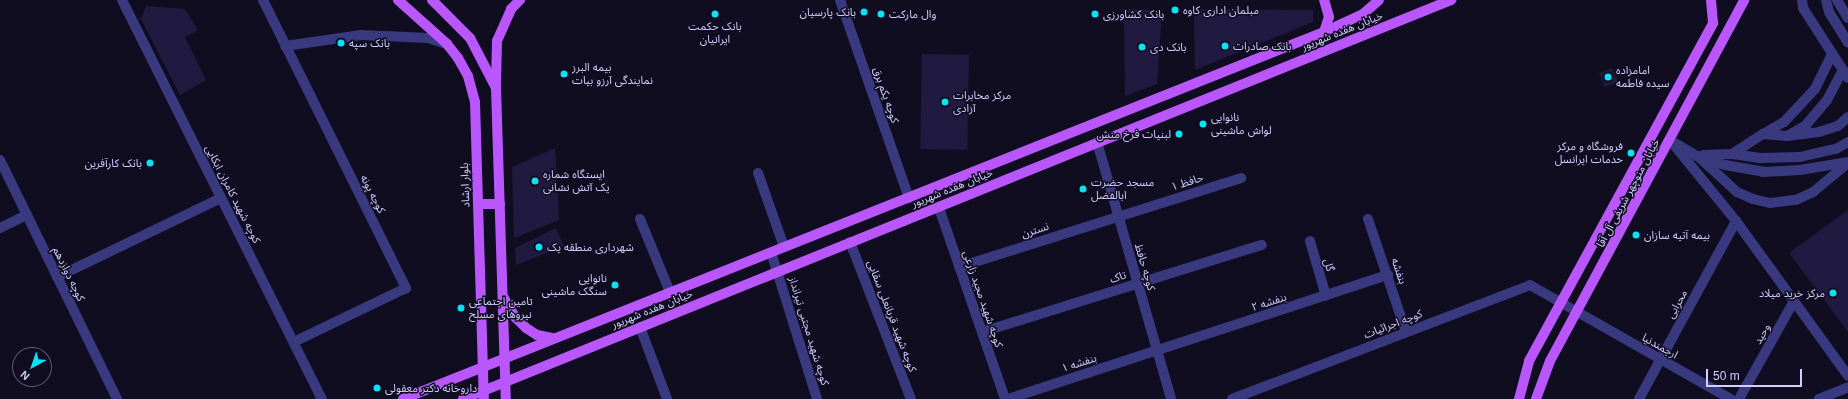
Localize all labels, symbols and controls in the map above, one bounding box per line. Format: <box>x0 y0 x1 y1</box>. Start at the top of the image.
place label: مبلمان اداری کاوه <box>1183 3 1259 17</box>
place label: بانک پارسیان <box>799 5 856 19</box>
marker: مبلمان اداری کاوه <box>1170 5 1180 15</box>
marker: بانک پارسیان <box>859 7 869 17</box>
place label: وال مارکت <box>889 7 936 21</box>
place label: بانک کشاورزی <box>1103 7 1164 21</box>
marker: بانک حکمت ایرانیان <box>710 9 720 19</box>
marker: وال مارکت <box>876 9 886 19</box>
marker: بانک کشاورزی <box>1090 9 1100 19</box>
street label: خیابان هفده شهریور <box>1299 9 1385 53</box>
place label: بانک حکمت ایرانیان <box>688 20 742 46</box>
place label: بانک سپه <box>349 36 390 50</box>
marker: بانک سپه <box>336 38 346 48</box>
place label: بانک صادرات <box>1233 39 1292 53</box>
place label: بانک دی <box>1150 40 1187 54</box>
marker: بانک صادرات <box>1220 41 1230 51</box>
marker: بانک دی <box>1137 42 1147 52</box>
place label: بیمه البرز نمایندگی آرزو بیات <box>572 61 653 87</box>
place label: امامزاده سیده فاطمه <box>1616 64 1669 90</box>
street label: کوچه یکم برق <box>870 65 902 125</box>
marker: بیمه البرز نمایندگی آرزو بیات <box>559 69 569 79</box>
marker: امامزاده سیده فاطمه <box>1603 72 1613 82</box>
place label: مرکز مخابرات آزادی <box>953 89 1011 115</box>
marker: مرکز مخابرات آزادی <box>940 97 950 107</box>
place label: نانوایی لواش ماشینی <box>1211 111 1272 137</box>
marker: نانوایی لواش ماشینی <box>1198 119 1208 129</box>
place label: لبنیات فرخ منش <box>1096 127 1171 141</box>
marker: لبنیات فرخ منش <box>1174 129 1184 139</box>
street label: خیابان منوچهر شریفی آل آقا <box>1594 136 1662 250</box>
place label: فروشگاه و مرکز خدمات ایرانسل <box>1555 140 1623 166</box>
street label: کوچه شهید کامران ابکایی <box>203 143 263 245</box>
marker: فروشگاه و مرکز خدمات ایرانسل <box>1626 148 1636 158</box>
place label: بانک کارآفرین <box>85 156 142 170</box>
marker: بانک کارآفرین <box>145 158 155 168</box>
street label: بلوار ارشاد <box>458 163 472 207</box>
street label: خیابان هفده شهریور <box>909 166 995 210</box>
place label: ایستگاه شماره یک آتش نشانی <box>543 168 610 194</box>
street label: حافظ ۱ <box>1169 171 1205 193</box>
street label: کوچه پونه <box>358 173 388 215</box>
marker: ایستگاه شماره یک آتش نشانی <box>530 176 540 186</box>
place label: مسجد حضرت ابالفضل <box>1091 176 1154 202</box>
marker: مسجد حضرت ابالفضل <box>1078 184 1088 194</box>
street label: نسترن <box>1020 219 1050 241</box>
place label: بیمه آتیه سازان <box>1644 228 1710 242</box>
marker: بیمه آتیه سازان <box>1631 230 1641 240</box>
place label: شهرداری منطقه یک <box>547 240 634 254</box>
marker: شهرداری منطقه یک <box>534 242 544 252</box>
street label: کوچه حافظ <box>1132 242 1158 292</box>
street label: کوچه دوازدهم <box>50 245 88 303</box>
street label: کوچه شهید مجید زارعی <box>960 249 1006 349</box>
street label: بنفشه <box>1388 256 1410 286</box>
street label: گل <box>1321 257 1337 273</box>
street label: کوچه شهید قربانعلی سقایی <box>865 258 919 374</box>
street label: تاک <box>1108 268 1128 286</box>
place label: نانوایی سنگک ماشینی <box>542 272 607 298</box>
street label: کوچه شهید مجتبی تیرانداز <box>786 275 832 387</box>
marker: نانوایی سنگک ماشینی <box>610 280 620 290</box>
place label: مرکز خرید میلاد <box>1759 286 1825 300</box>
street label: خیابان هفده شهریور <box>609 287 695 331</box>
street label: محرابی <box>1664 287 1690 321</box>
marker: مرکز خرید میلاد <box>1828 288 1838 298</box>
street label: بنفشه ۲ <box>1250 290 1288 314</box>
place label: تامین اجتماعی نیروهای مسلح <box>469 295 533 321</box>
marker: تامین اجتماعی نیروهای مسلح <box>456 303 466 313</box>
street label: کوچه اجرائیات <box>1362 307 1424 341</box>
street label: وحید <box>1751 321 1773 347</box>
street label: ارجمندنیا <box>1640 331 1680 361</box>
north arrow <box>12 347 52 387</box>
street label: بنفشه ۱ <box>1060 351 1098 375</box>
scale bar <box>1708 361 1804 387</box>
text: N <box>18 368 32 383</box>
text: 50 m <box>1713 369 1740 383</box>
place label: داروخانه دکتر معقولی <box>385 381 477 395</box>
marker: داروخانه دکتر معقولی <box>372 383 382 393</box>

